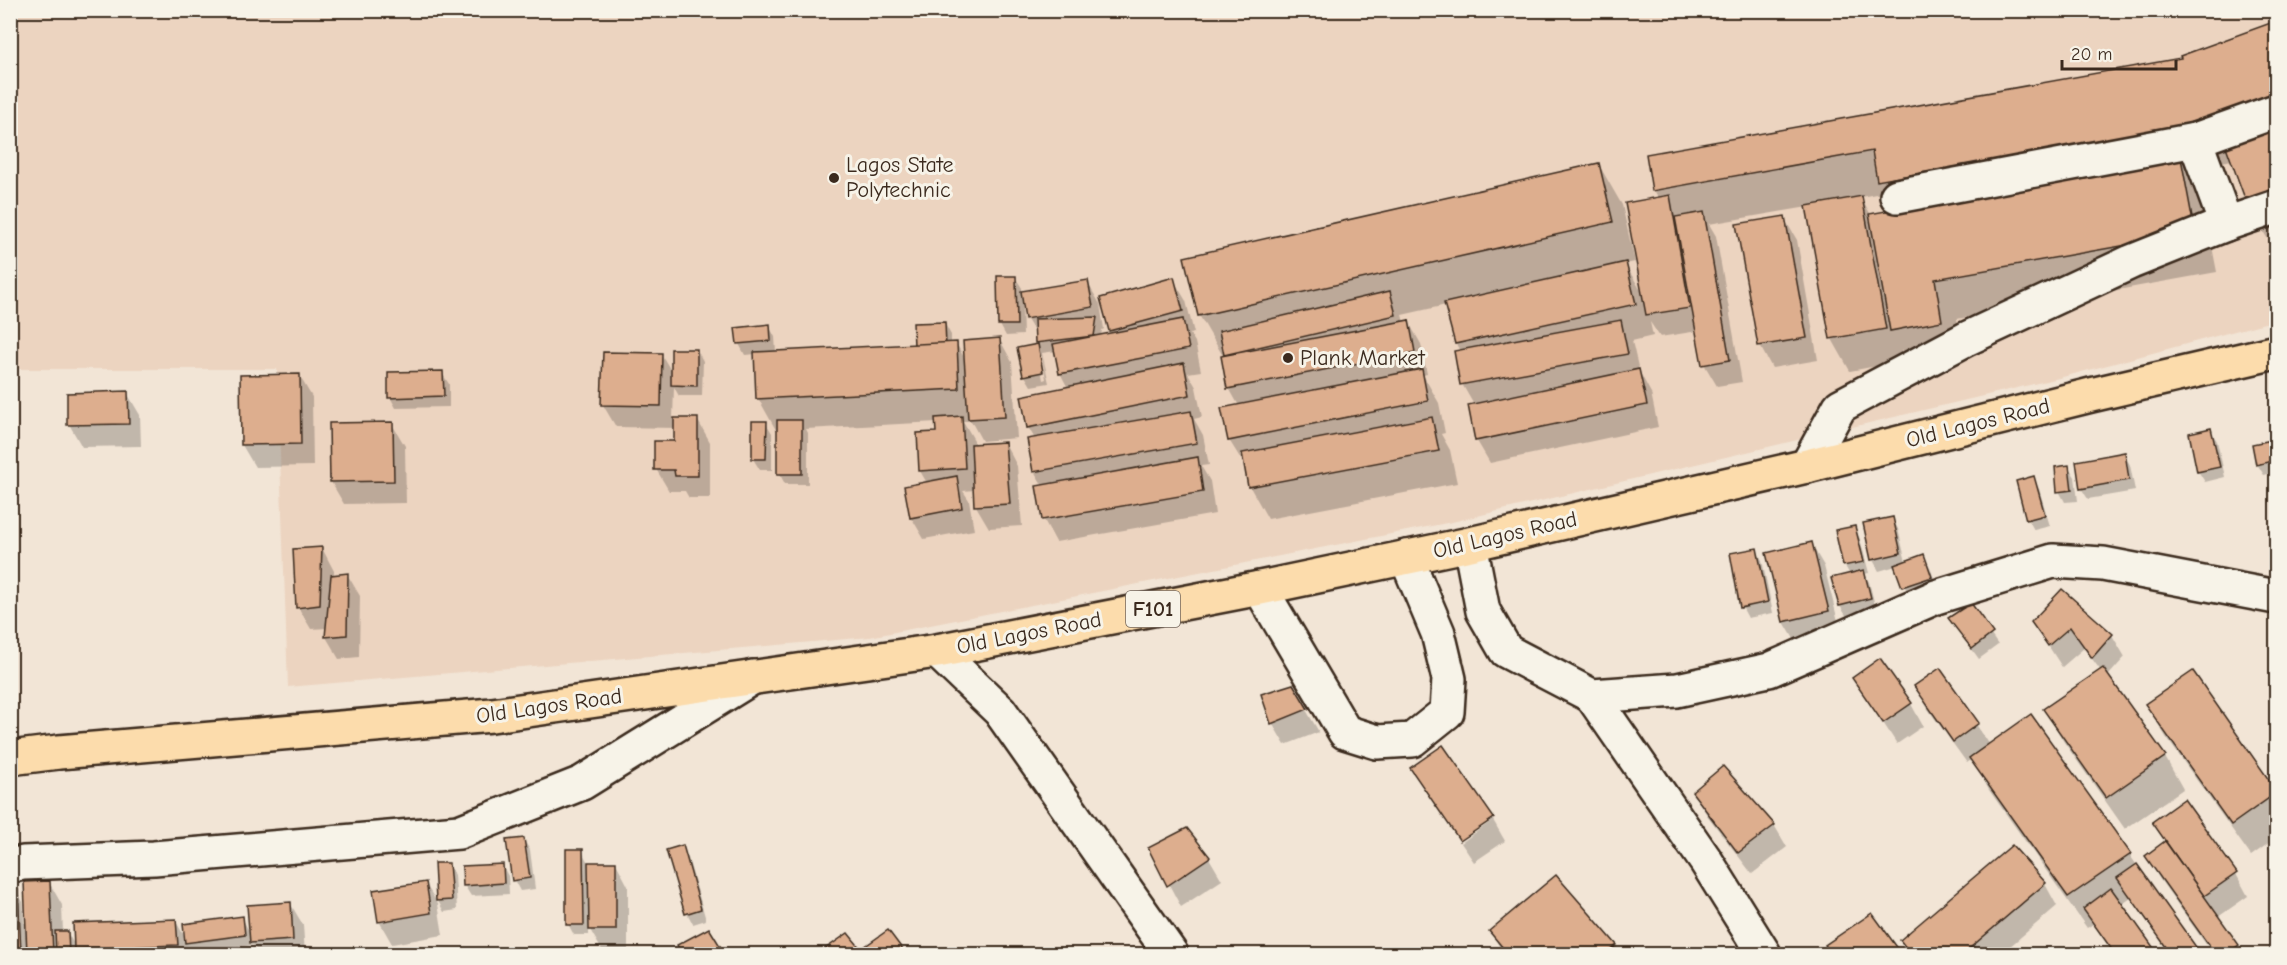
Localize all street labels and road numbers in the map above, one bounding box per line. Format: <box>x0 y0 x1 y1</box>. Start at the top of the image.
street label: Old Lagos Road <box>1903 393 2053 453</box>
street label: Old Lagos Road <box>1430 506 1580 564</box>
road number: F101 <box>1126 591 1180 627</box>
street label: Old Lagos Road <box>954 606 1104 660</box>
street label: Old Lagos Road <box>474 683 624 729</box>

